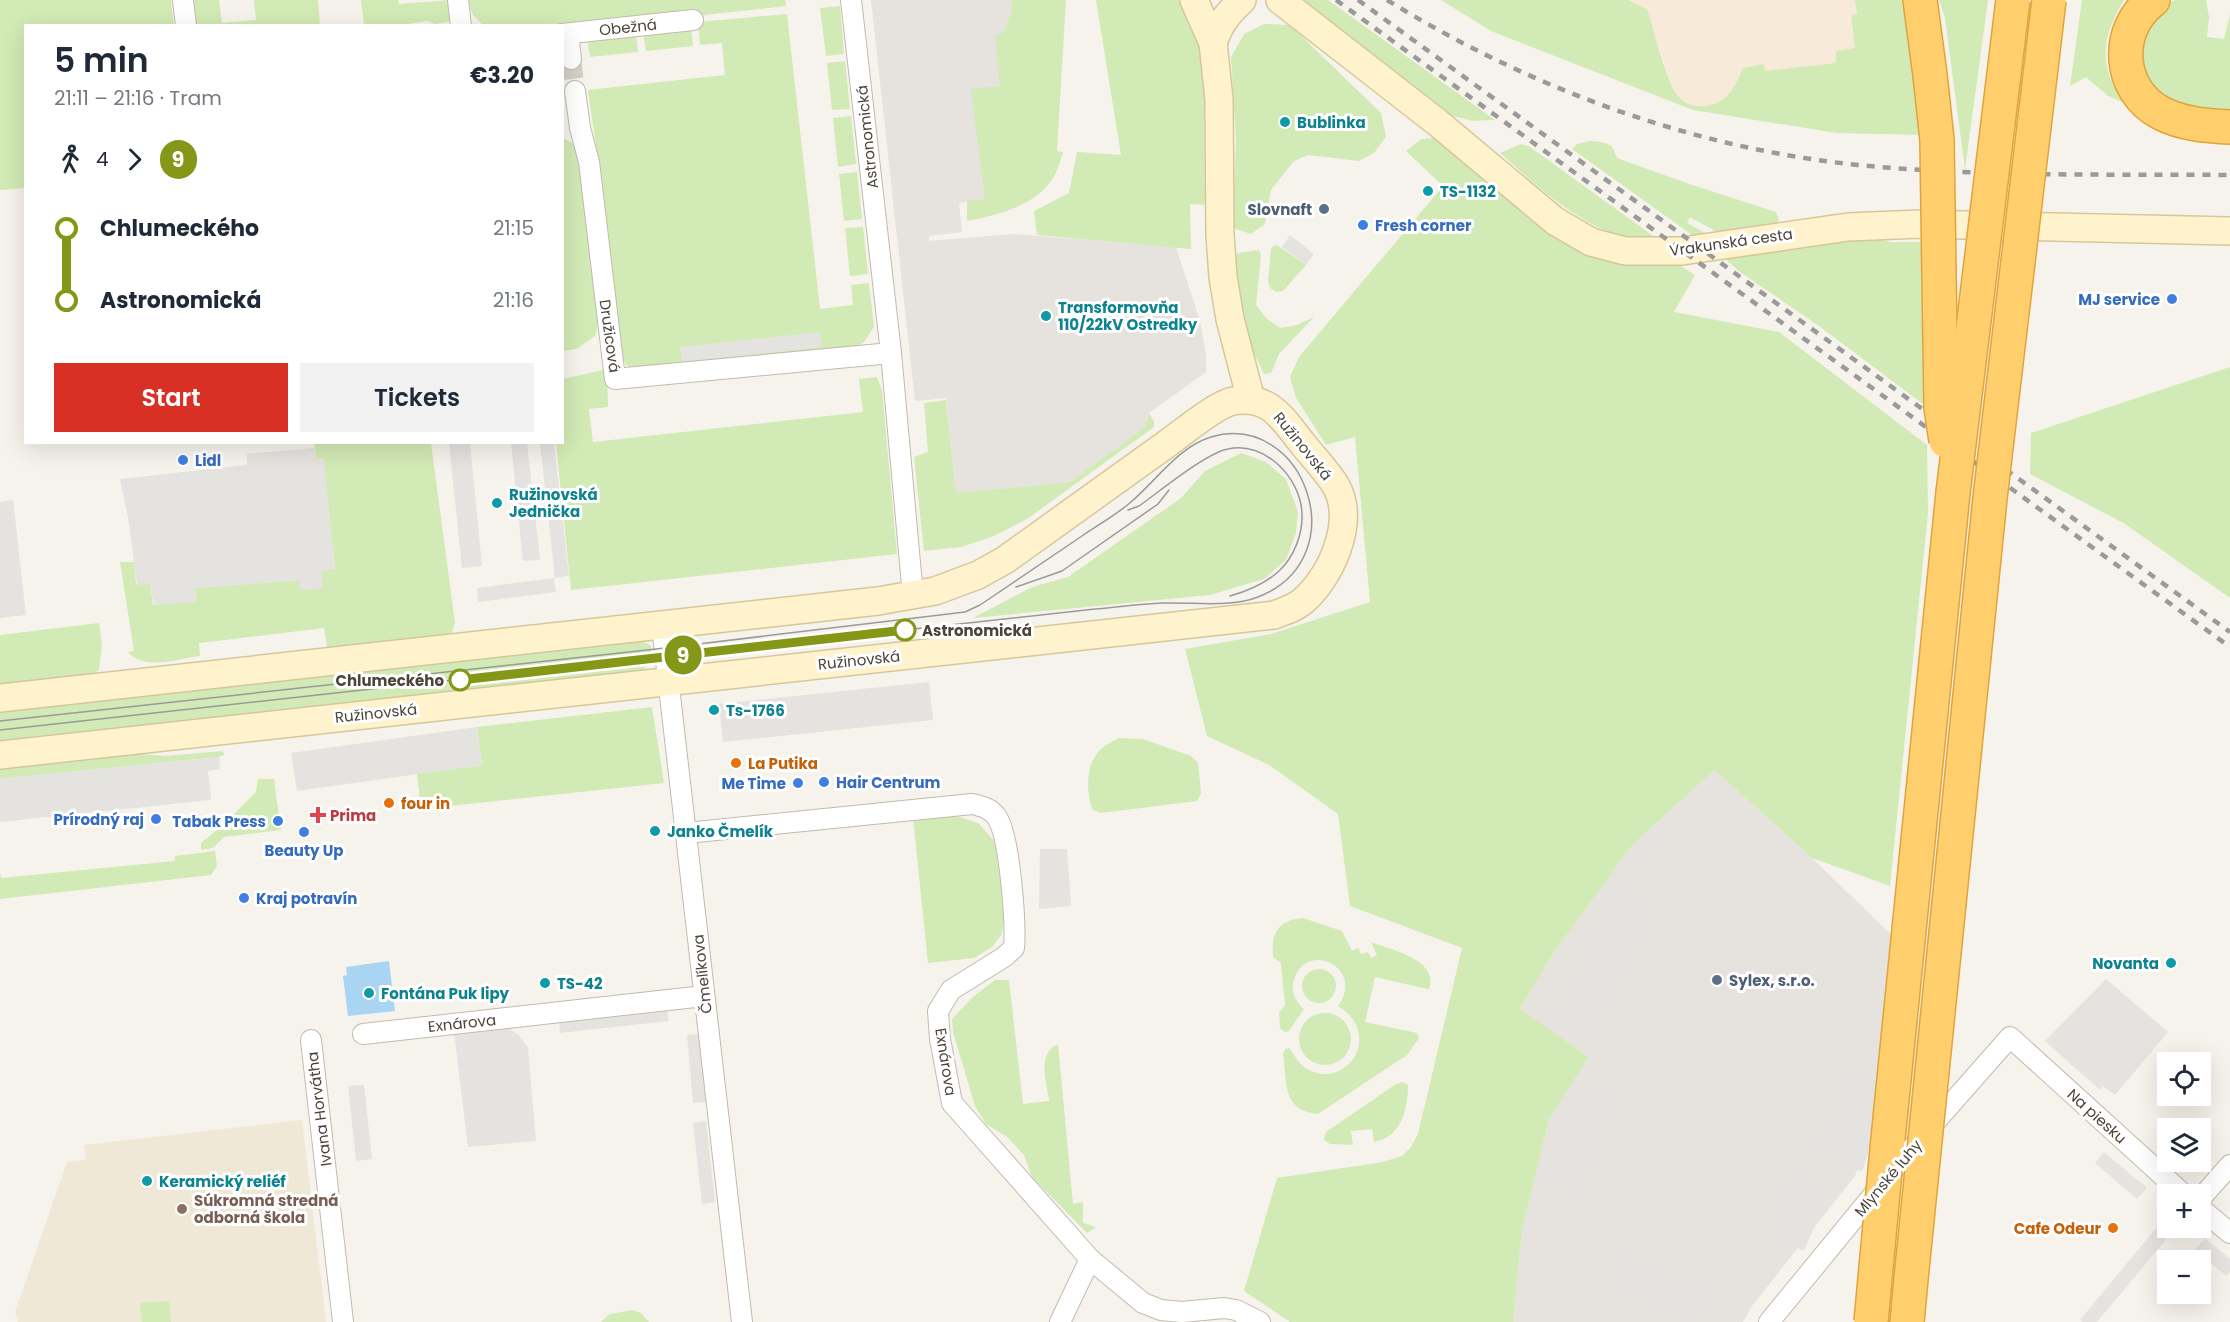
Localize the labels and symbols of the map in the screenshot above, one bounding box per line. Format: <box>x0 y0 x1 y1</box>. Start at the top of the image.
street label: Obežná <box>598 14 658 40</box>
street label: Astronomická <box>851 84 883 190</box>
place label: Bublinka <box>1297 112 1366 133</box>
marker: Bublinka <box>1278 115 1292 129</box>
place label: TS-1132 <box>1440 181 1496 202</box>
marker: TS-1132 <box>1421 184 1435 198</box>
place label: Slovnaft <box>1248 199 1312 220</box>
marker: Slovnaft <box>1317 202 1331 216</box>
place label: Fresh corner <box>1375 215 1472 236</box>
marker: Fresh corner <box>1356 218 1370 232</box>
street label: Vrakunská cesta <box>1668 223 1794 261</box>
place label: MJ service <box>2078 289 2160 310</box>
marker: MJ service <box>2165 292 2179 306</box>
place label: Transformovňa 110/22kV Ostredky <box>1058 297 1198 335</box>
street label: Družicová <box>594 298 626 374</box>
marker: Transformovňa 110/22kV Ostredky <box>1039 309 1053 323</box>
street label: Ružinovská <box>1269 407 1337 485</box>
place label: Lidl <box>195 450 221 471</box>
marker: Lidl <box>176 453 190 467</box>
place label: Ružinovská Jednička <box>509 484 598 522</box>
marker: Ružinovská Jednička <box>490 496 504 510</box>
marker: Astronomická <box>894 619 916 641</box>
place label: Astronomická <box>922 620 1032 641</box>
line badge: 9 <box>664 636 702 674</box>
street label: Ružinovská <box>817 645 901 675</box>
marker: Chlumeckého <box>449 669 471 691</box>
place label: Chlumeckého <box>336 670 444 691</box>
street label: Ružinovská <box>334 698 418 728</box>
place label: Ts-1766 <box>726 700 785 721</box>
marker: Ts-1766 <box>707 703 721 717</box>
place label: La Putika <box>748 753 818 774</box>
marker: La Putika <box>729 756 743 770</box>
place label: Hair Centrum <box>836 772 941 793</box>
place label: Me Time <box>721 773 786 794</box>
marker: Hair Centrum <box>817 775 831 789</box>
marker: Me Time <box>791 776 805 790</box>
place label: four in <box>401 793 450 814</box>
marker: four in <box>382 796 396 810</box>
place label: Prima <box>330 805 376 826</box>
marker: Prima <box>311 808 325 822</box>
place label: Prírodný raj <box>53 809 144 830</box>
place label: Tabak Press <box>172 811 266 832</box>
marker: Prírodný raj <box>149 812 163 826</box>
marker: Tabak Press <box>271 814 285 828</box>
place label: Janko Čmelík <box>667 821 774 842</box>
marker: Janko Čmelík <box>648 824 662 838</box>
marker: Beauty Up <box>297 825 311 839</box>
place label: Beauty Up <box>265 840 343 861</box>
place label: Kraj potravín <box>256 888 357 909</box>
marker: Kraj potravín <box>237 891 251 905</box>
street label: Čmelíkova <box>687 933 717 1015</box>
place label: Novanta <box>2092 953 2159 974</box>
marker: Novanta <box>2164 956 2178 970</box>
place label: Sylex, s.r.o. <box>1729 970 1815 991</box>
place label: TS-42 <box>557 973 603 994</box>
marker: Sylex, s.r.o. <box>1710 973 1724 987</box>
marker: TS-42 <box>538 976 552 990</box>
place label: Fontána Puk lipy <box>381 983 510 1004</box>
marker: Fontána Puk lipy <box>362 986 376 1000</box>
street label: Exnárova <box>427 1009 497 1037</box>
street label: Exnárova <box>930 1027 962 1097</box>
street label: Ivana Horvátha <box>302 1050 336 1168</box>
street label: Na piesku <box>2063 1084 2131 1148</box>
street label: Mlynské luhy <box>1849 1135 1927 1221</box>
place label: Keramický reliéf <box>159 1171 286 1192</box>
marker: Keramický reliéf <box>140 1174 154 1188</box>
place label: Súkromná stredná odborná škola <box>194 1190 339 1228</box>
marker: Súkromná stredná odborná škola <box>175 1202 189 1216</box>
place label: Cafe Odeur <box>2014 1218 2102 1239</box>
marker: Cafe Odeur <box>2106 1221 2120 1235</box>

